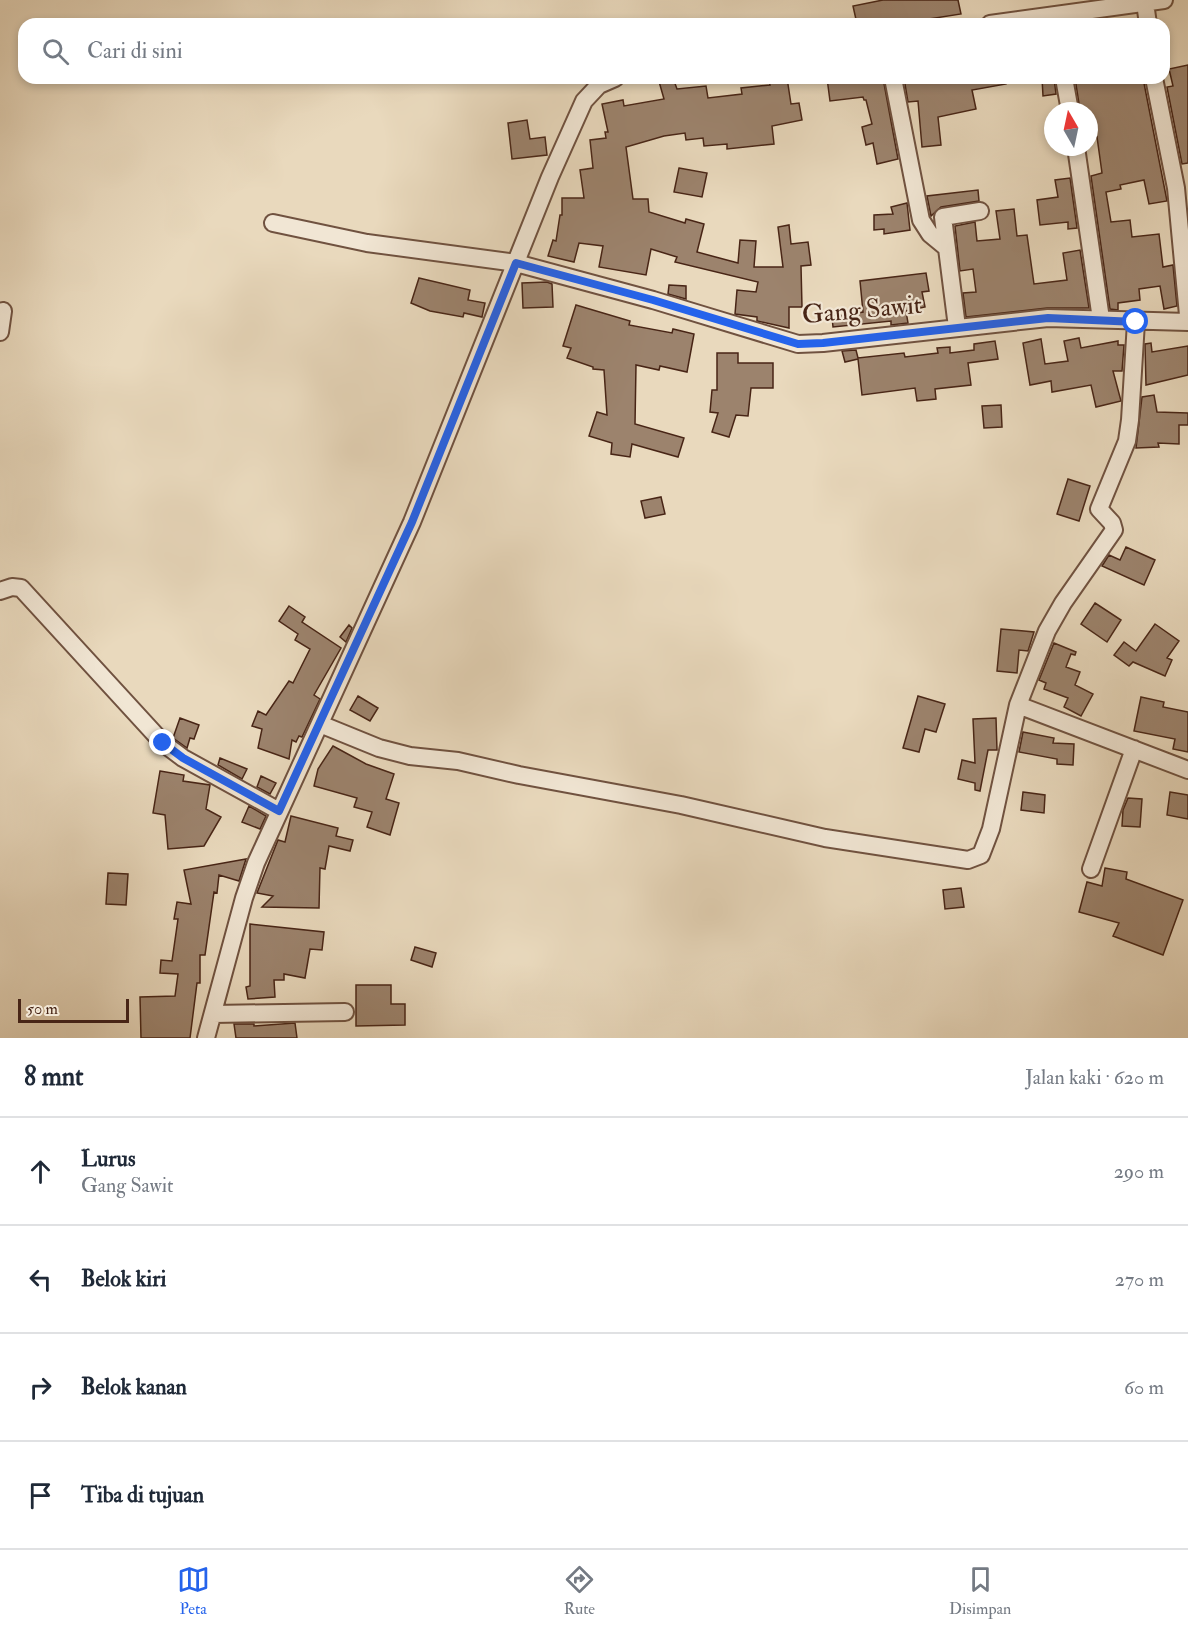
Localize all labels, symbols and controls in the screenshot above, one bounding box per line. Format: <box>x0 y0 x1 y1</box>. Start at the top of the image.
search box <box>18 18 1170 84</box>
icon: search <box>39 35 72 68</box>
text: Cari di sini <box>87 37 183 65</box>
north arrow <box>1044 102 1098 156</box>
street label: Gang Sawit <box>801 289 923 331</box>
route start <box>1122 308 1148 334</box>
route end <box>149 729 175 755</box>
scale bar <box>18 996 129 1024</box>
text: 50 m <box>27 999 58 1019</box>
text: 8 mnt <box>24 1061 84 1093</box>
text: Jalan kaki · 620 m <box>1025 1065 1164 1090</box>
text: Lurus <box>81 1145 135 1173</box>
icon: ahead <box>24 1155 57 1188</box>
text: 290 m <box>1114 1159 1164 1184</box>
text: Gang Sawit <box>81 1173 174 1198</box>
icon: left <box>24 1263 57 1296</box>
text: Belok kiri <box>81 1265 166 1293</box>
text: 270 m <box>1115 1267 1164 1292</box>
icon: right <box>24 1371 57 1404</box>
text: Belok kanan <box>81 1373 187 1401</box>
text: 60 m <box>1124 1375 1164 1400</box>
icon: arrive <box>24 1479 57 1512</box>
text: Tiba di tujuan <box>81 1481 204 1509</box>
tab: Peta <box>177 1563 210 1619</box>
tab: Rute <box>563 1563 596 1619</box>
tab: Disimpan <box>949 1563 1011 1619</box>

